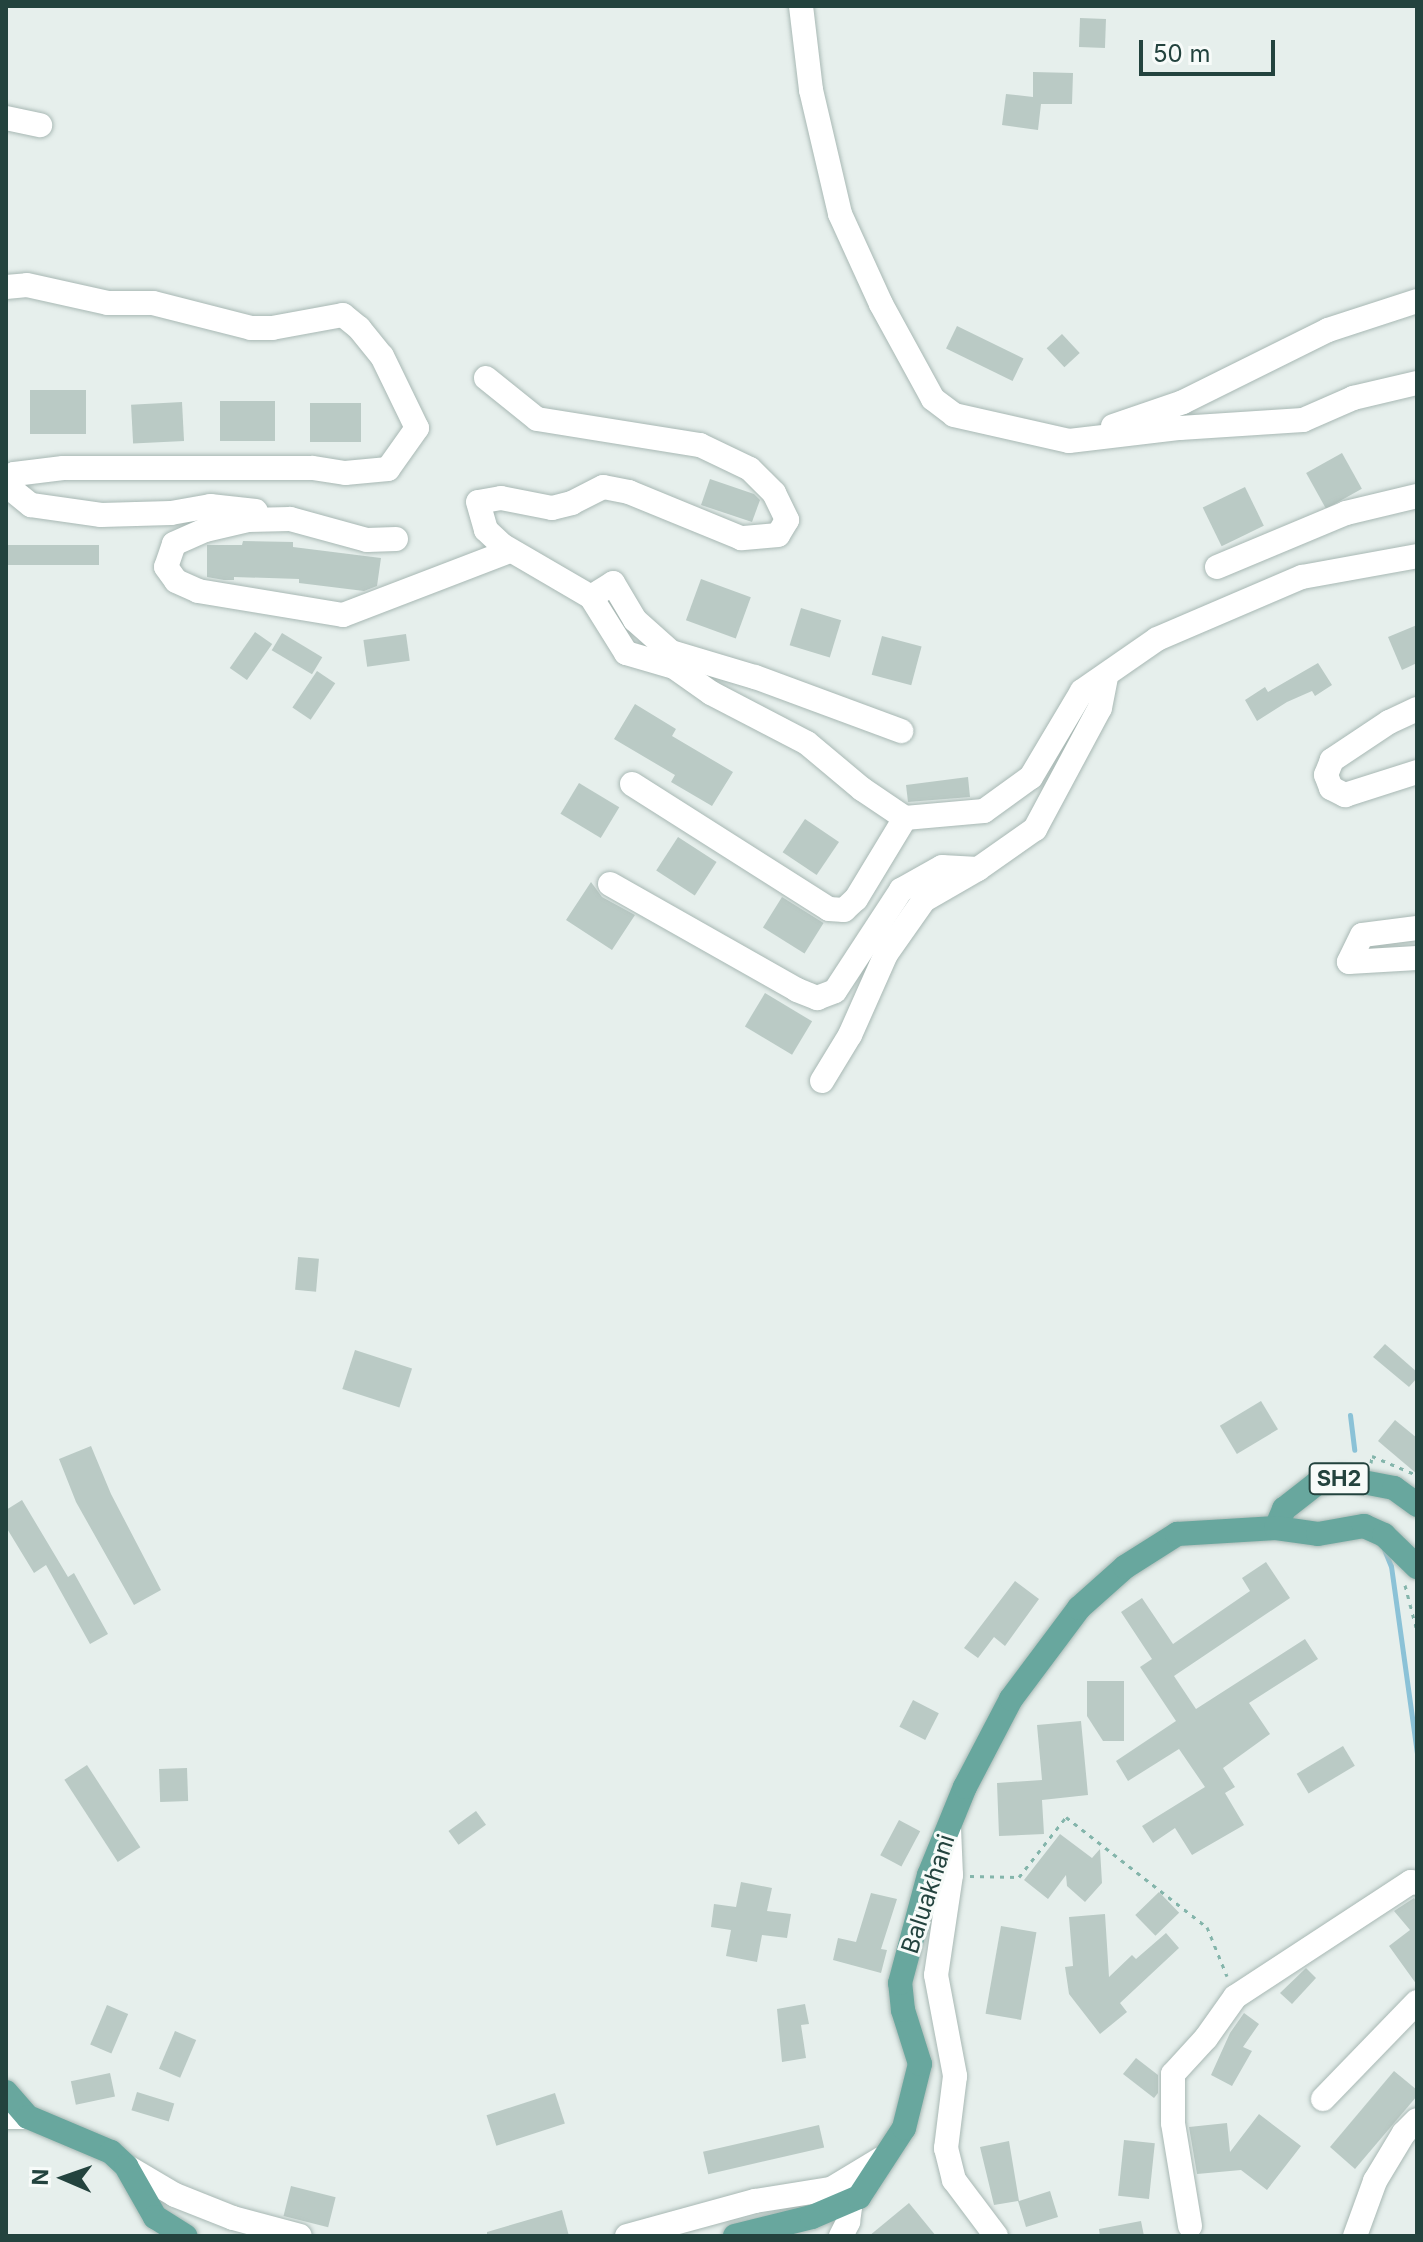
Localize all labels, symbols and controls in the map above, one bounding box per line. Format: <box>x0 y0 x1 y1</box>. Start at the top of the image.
scale bar <box>1143 24 1279 74</box>
text: 50 m <box>1153 39 1211 68</box>
road number: SH2 <box>1307 1461 1371 1497</box>
street label: Baluakhani <box>895 1831 961 1957</box>
north arrow <box>24 2138 104 2218</box>
text: N <box>27 2168 53 2186</box>

